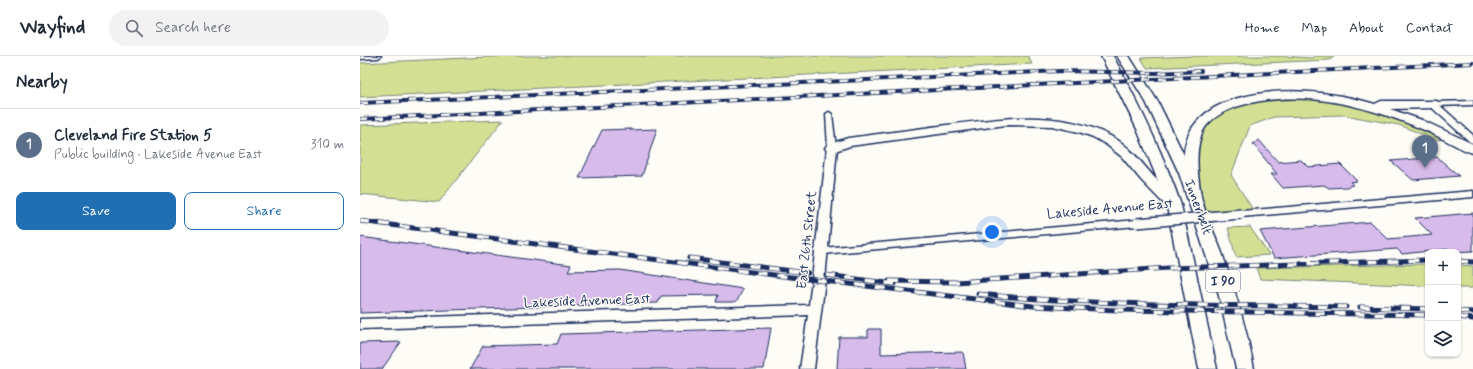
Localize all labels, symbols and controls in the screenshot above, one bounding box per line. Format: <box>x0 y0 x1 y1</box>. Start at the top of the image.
search box <box>109 10 389 46</box>
text: Wayfind <box>20 15 85 40</box>
icon: search <box>123 17 145 39</box>
text: Search here <box>155 18 231 38</box>
text: Home <box>1245 19 1279 37</box>
text: Map <box>1301 19 1327 37</box>
text: About <box>1349 19 1384 37</box>
text: Contact <box>1406 19 1453 37</box>
text: Nearby <box>16 71 68 93</box>
text: Cleveland Fire Station 5 <box>54 126 212 146</box>
pin: 1 <box>1412 135 1438 168</box>
text: 1 <box>26 136 32 153</box>
text: 310 m <box>311 136 344 153</box>
text: Public building · Lakeside Avenue East <box>54 146 262 163</box>
street label: Innerbelt <box>1180 177 1216 237</box>
street label: East 26th Street <box>793 189 821 290</box>
button: Save <box>16 192 176 230</box>
button: Share <box>184 192 344 230</box>
street label: Lakeside Avenue East <box>1046 194 1174 223</box>
your location <box>982 222 1002 242</box>
map controls <box>1425 249 1461 357</box>
button: + <box>1425 249 1461 285</box>
road number: I 90 <box>1206 270 1240 292</box>
button: − <box>1425 285 1461 321</box>
street label: Lakeside Avenue East <box>523 290 651 312</box>
button: layers <box>1425 321 1461 357</box>

